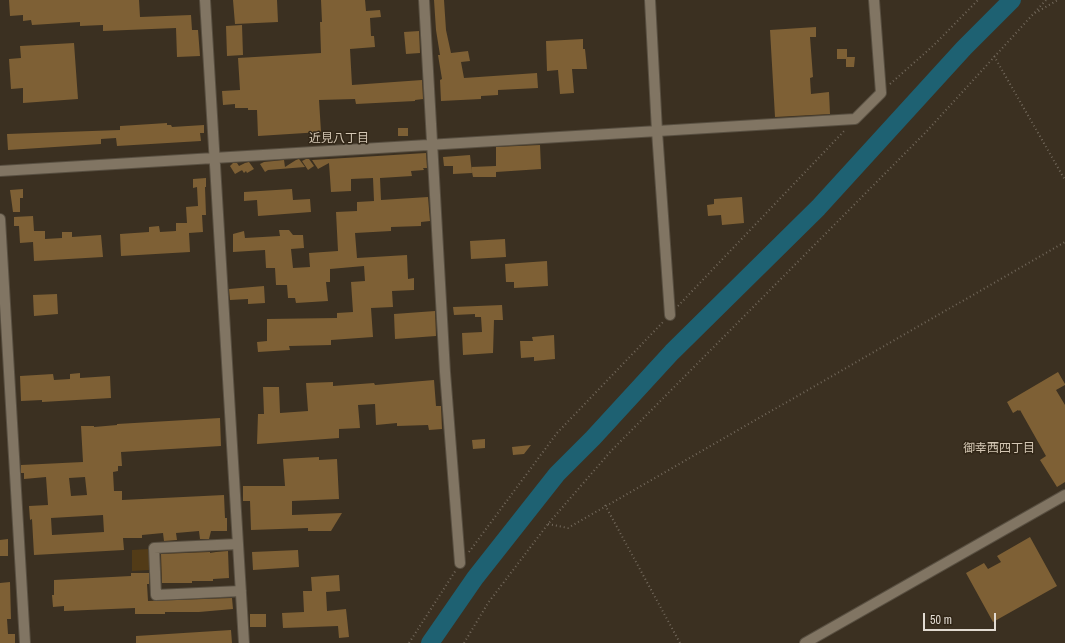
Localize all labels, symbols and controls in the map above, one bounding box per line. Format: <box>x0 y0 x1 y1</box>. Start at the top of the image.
district label: 近見八丁目 <box>309 132 369 146</box>
district label: 御幸西四丁目 <box>963 442 1035 456</box>
scale bar <box>925 605 998 631</box>
text: 50 m <box>930 612 952 628</box>

